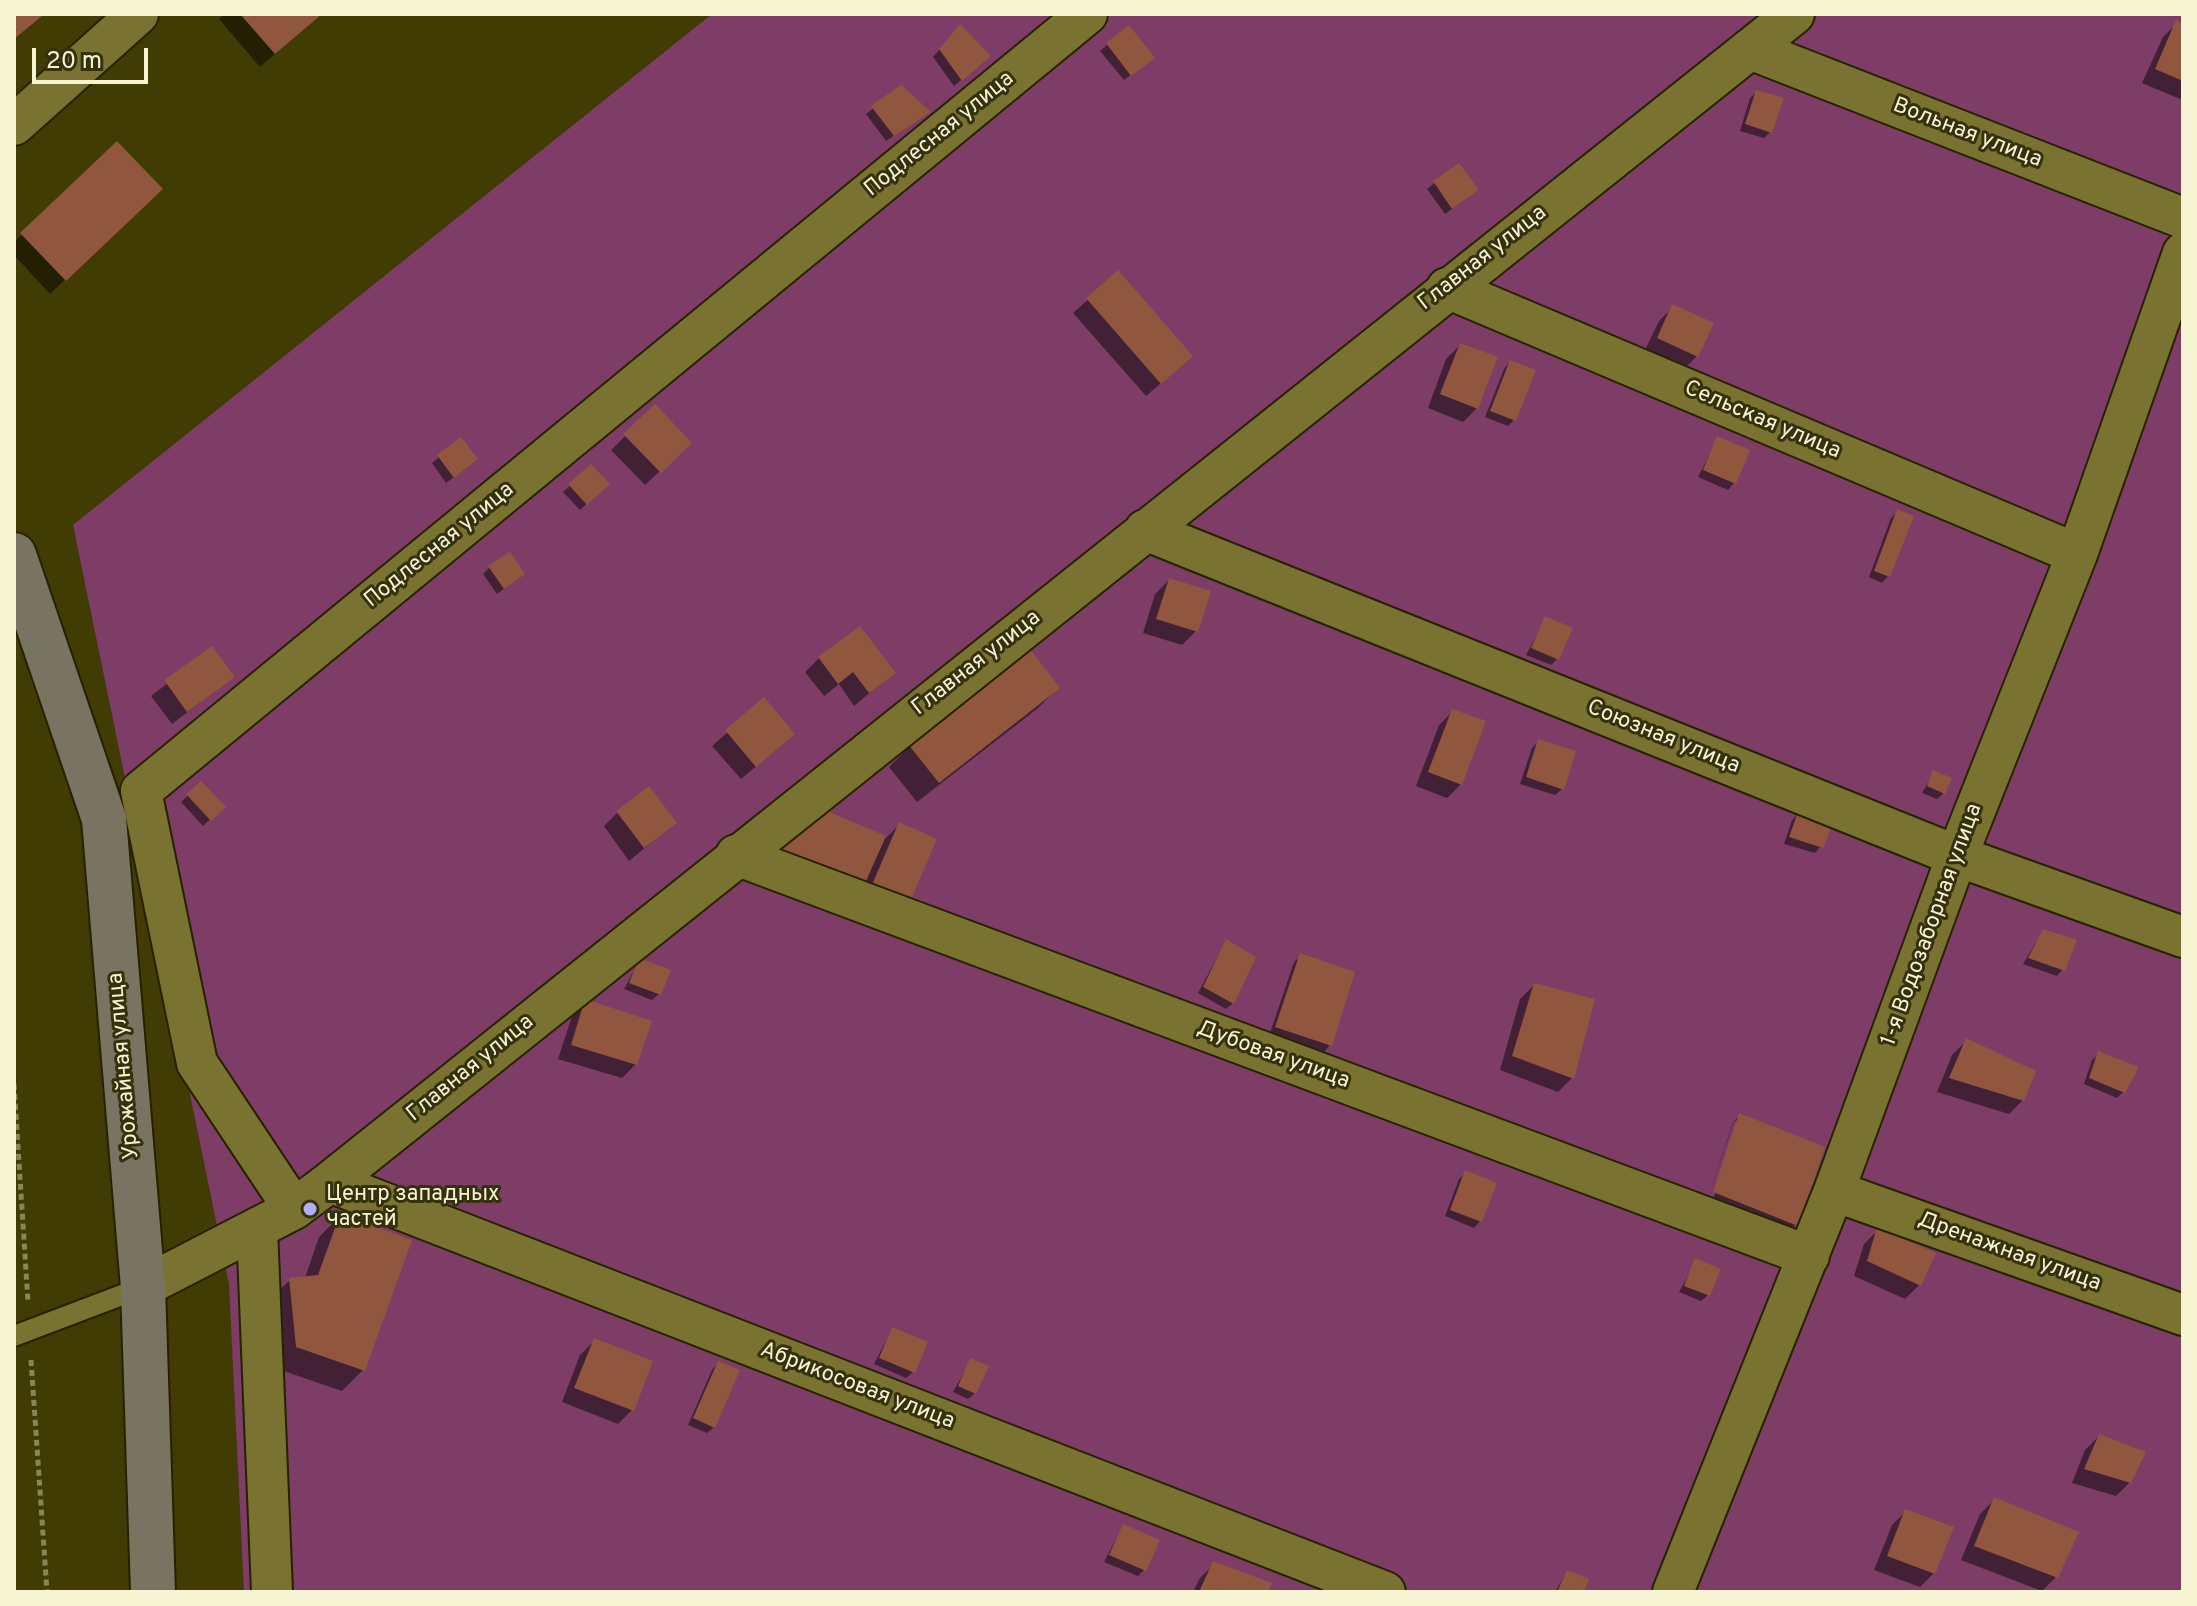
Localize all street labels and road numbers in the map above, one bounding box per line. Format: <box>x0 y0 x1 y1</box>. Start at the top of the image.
street label: Подлесная улица <box>860 67 1020 203</box>
street label: Вольная улица <box>1889 93 2045 175</box>
street label: Главная улица <box>1414 201 1552 317</box>
street label: Сельская улица <box>1680 376 1844 466</box>
street label: Подлесная улица <box>360 478 520 614</box>
street label: Главная улица <box>908 606 1046 722</box>
street label: Союзная улица <box>1583 695 1743 781</box>
street label: 1-я Водозаборная улица <box>1877 800 1989 1050</box>
street label: Урожайная улица <box>104 972 146 1160</box>
street label: Главная улица <box>402 1010 540 1128</box>
street label: Дубовая улица <box>1193 1016 1353 1096</box>
street label: Дренажная улица <box>1914 1208 2104 1298</box>
street label: Абрикосовая улица <box>756 1338 958 1436</box>

